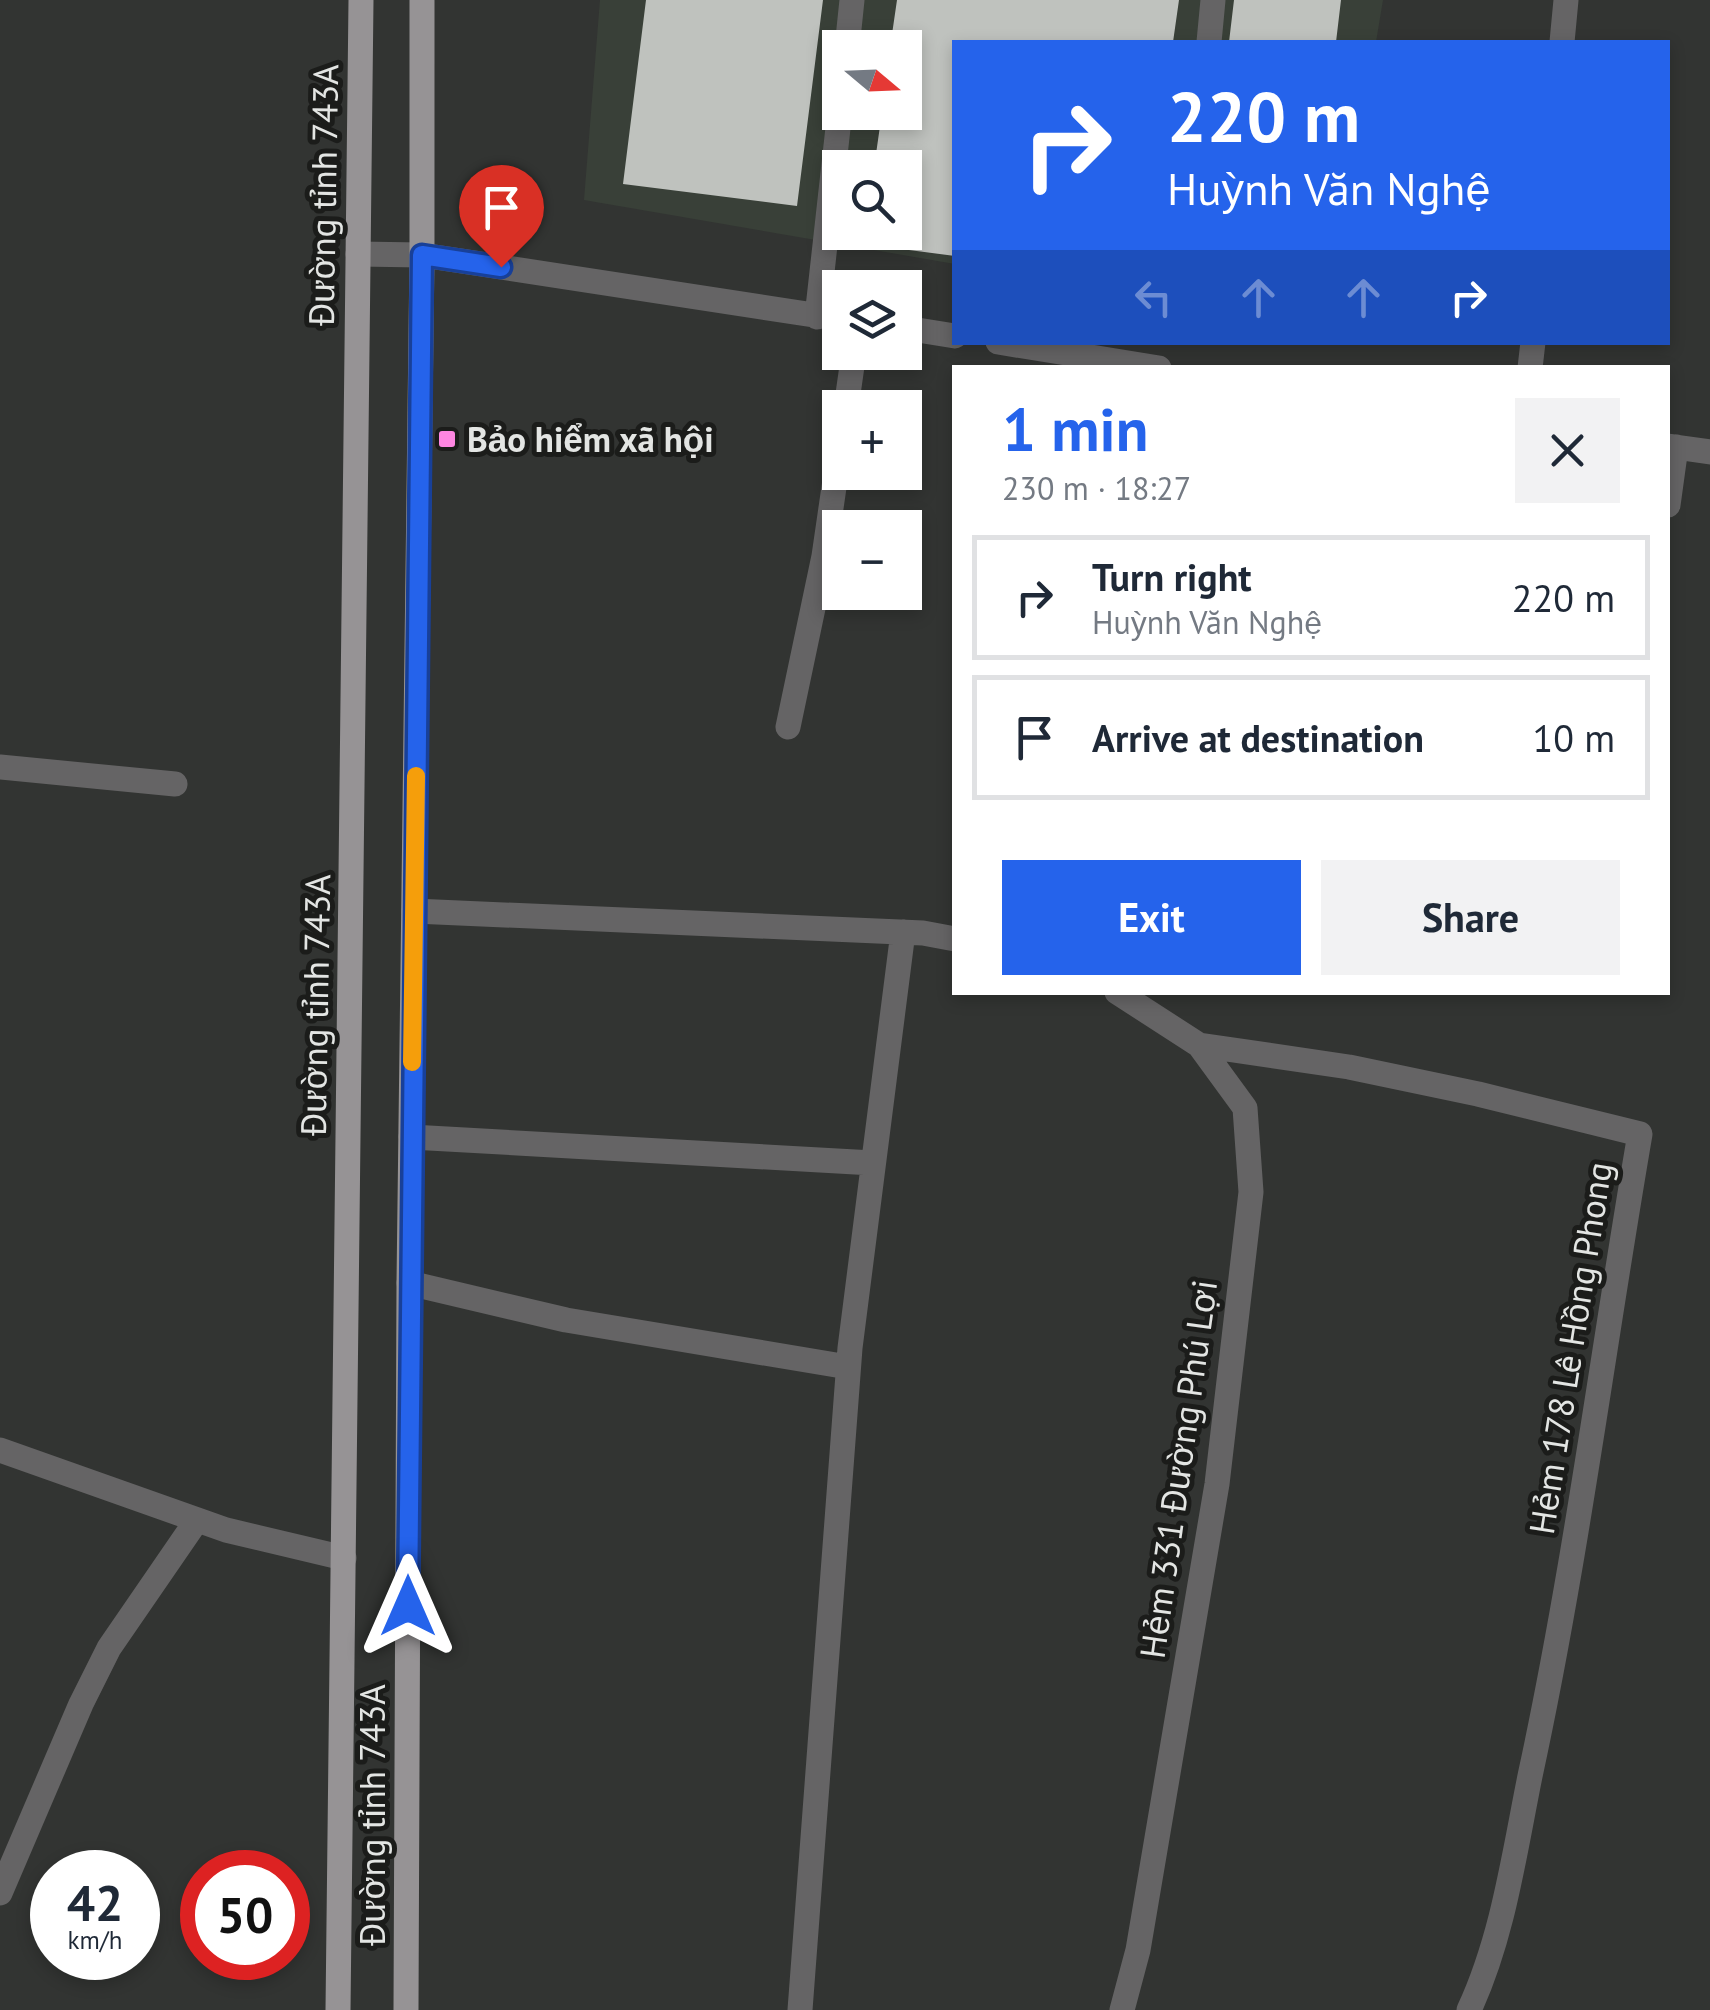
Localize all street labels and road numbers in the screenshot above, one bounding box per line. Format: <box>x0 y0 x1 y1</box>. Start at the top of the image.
street label: Đường tỉnh 743A <box>298 63 348 327</box>
street label: Đường tỉnh 743A <box>290 873 340 1137</box>
street label: Hẻm 178 Lê Hồng Phong <box>1518 1159 1622 1537</box>
street label: Hẻm 331 Đường Phú Lợi <box>1129 1277 1227 1661</box>
street label: Đường tỉnh 743A <box>349 1684 395 1947</box>

